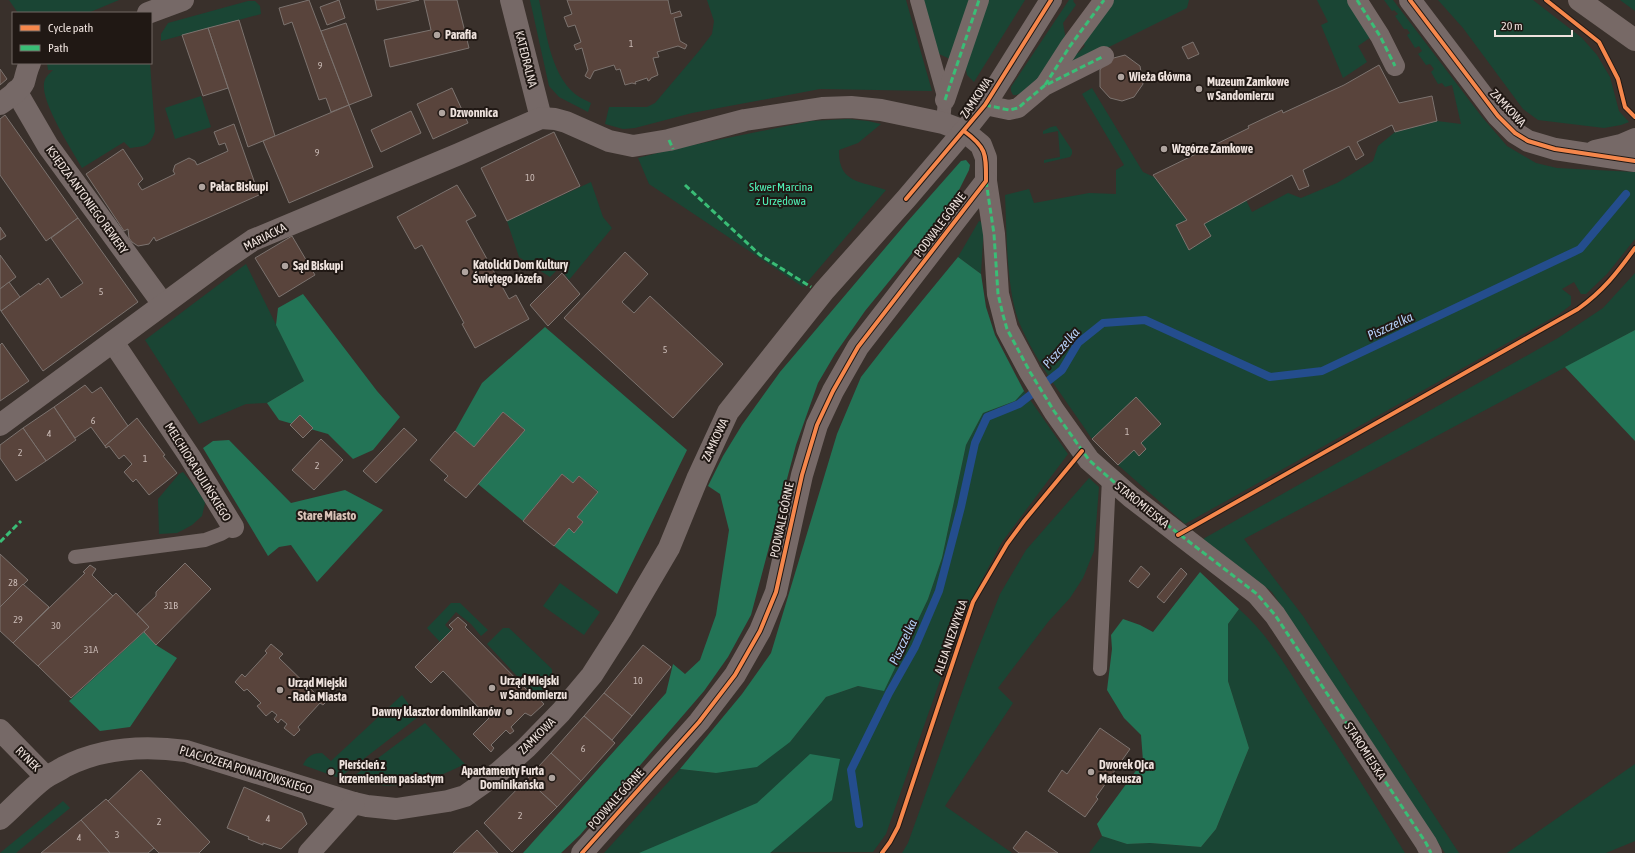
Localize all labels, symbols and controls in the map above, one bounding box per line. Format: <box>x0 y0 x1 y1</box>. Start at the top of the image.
legend <box>12 12 152 64</box>
scale bar <box>1495 12 1572 38</box>
text: 20 m <box>1501 19 1523 33</box>
text: Cycle path <box>48 21 93 35</box>
place label: Parafia <box>445 28 477 42</box>
street label: KATEDRALNA <box>512 29 540 89</box>
marker: Parafia <box>432 30 442 40</box>
house number: 1 <box>629 38 634 49</box>
text: Path <box>48 41 69 55</box>
house number: 9 <box>318 60 323 71</box>
place label: Wieża Główna <box>1128 70 1191 84</box>
marker: Wieża Główna <box>1116 72 1126 82</box>
street label: ZAMKOWA <box>957 75 995 121</box>
place label: Muzeum Zamkowe w Sandomierzu <box>1207 75 1290 103</box>
marker: Muzeum Zamkowe w Sandomierzu <box>1194 84 1204 94</box>
street label: ZAMKOWA <box>1487 86 1529 130</box>
place label: Dzwonnica <box>450 106 499 120</box>
marker: Dzwonnica <box>437 108 447 118</box>
place label: Wzgórze Zamkowe <box>1171 142 1254 156</box>
street label: KSIĘDZA ANTONIEGO REWERY <box>43 143 131 257</box>
marker: Wzgórze Zamkowe <box>1159 144 1169 154</box>
house number: 9 <box>315 147 320 158</box>
house number: 10 <box>525 172 535 183</box>
place label: Pałac Biskupi <box>210 180 269 194</box>
park label: Skwer Marcina z Urzędowa <box>749 180 813 208</box>
marker: Pałac Biskupi <box>197 182 207 192</box>
street label: PODWALE GÓRNE <box>911 190 969 260</box>
street label: MARIACKA <box>241 220 289 254</box>
place label: Katolicki Dom Kultury Świętego Józefa <box>473 258 568 286</box>
place label: Sąd Biskupi <box>293 259 343 273</box>
marker: Sąd Biskupi <box>280 261 290 271</box>
marker: Katolicki Dom Kultury Świętego Józefa <box>460 267 470 277</box>
house number: 5 <box>99 286 104 297</box>
water label: Piszczelka <box>1365 309 1415 343</box>
water label: Piszczelka <box>1039 325 1083 371</box>
house number: 5 <box>663 344 668 355</box>
house number: 6 <box>91 415 96 426</box>
street label: ZAMKOWA <box>699 416 731 464</box>
street label: MELCHIORA BULIŃSKIEGO <box>162 420 234 524</box>
house number: 1 <box>1125 426 1130 437</box>
house number: 4 <box>47 428 52 439</box>
house number: 2 <box>18 447 23 458</box>
house number: 1 <box>143 453 148 464</box>
house number: 2 <box>315 460 320 471</box>
street label: STAROMIEJSKA <box>1112 479 1172 531</box>
street label: PODWALE GÓRNE <box>767 481 797 559</box>
district label: Stare Miasto <box>298 508 356 523</box>
house number: 28 <box>8 577 18 588</box>
street label: ALEJA NIEZWYKŁA <box>932 598 970 676</box>
house number: 31B <box>164 600 178 611</box>
house number: 29 <box>13 614 23 625</box>
water label: Piszczelka <box>886 617 920 667</box>
house number: 30 <box>51 620 61 631</box>
house number: 31A <box>84 644 98 655</box>
place label: Urząd Miejski w Sandomierzu <box>500 674 567 702</box>
house number: 10 <box>633 675 643 686</box>
place label: Urząd Miejski - Rada Miasta <box>288 676 347 704</box>
marker: Urząd Miejski w Sandomierzu <box>487 683 497 693</box>
marker: Urząd Miejski - Rada Miasta <box>275 685 285 695</box>
place label: Dawny klasztor dominikanów <box>372 705 502 719</box>
marker: Dawny klasztor dominikanów <box>504 707 514 717</box>
street label: ZAMKOWA <box>516 715 558 757</box>
street label: STAROMIEJSKA <box>1341 720 1389 782</box>
street label: PLAC JÓZEFA PONIATOWSKIEGO <box>178 743 314 797</box>
house number: 6 <box>581 743 586 754</box>
street label: RYNEK <box>13 744 43 774</box>
place label: Pierścień z krzemieniem pasiastym <box>339 758 444 786</box>
place label: Dworek Ojca Mateusza <box>1099 758 1155 786</box>
place label: Apartamenty Furta Dominikańska <box>460 764 544 792</box>
street label: PODWALE GÓRNE <box>585 766 647 832</box>
marker: Pierścień z krzemieniem pasiastym <box>326 767 336 777</box>
marker: Dworek Ojca Mateusza <box>1086 767 1096 777</box>
marker: Apartamenty Furta Dominikańska <box>547 773 557 783</box>
house number: 2 <box>518 810 523 821</box>
house number: 4 <box>266 813 271 824</box>
house number: 2 <box>157 816 162 827</box>
house number: 3 <box>115 829 120 840</box>
house number: 4 <box>77 832 82 843</box>

